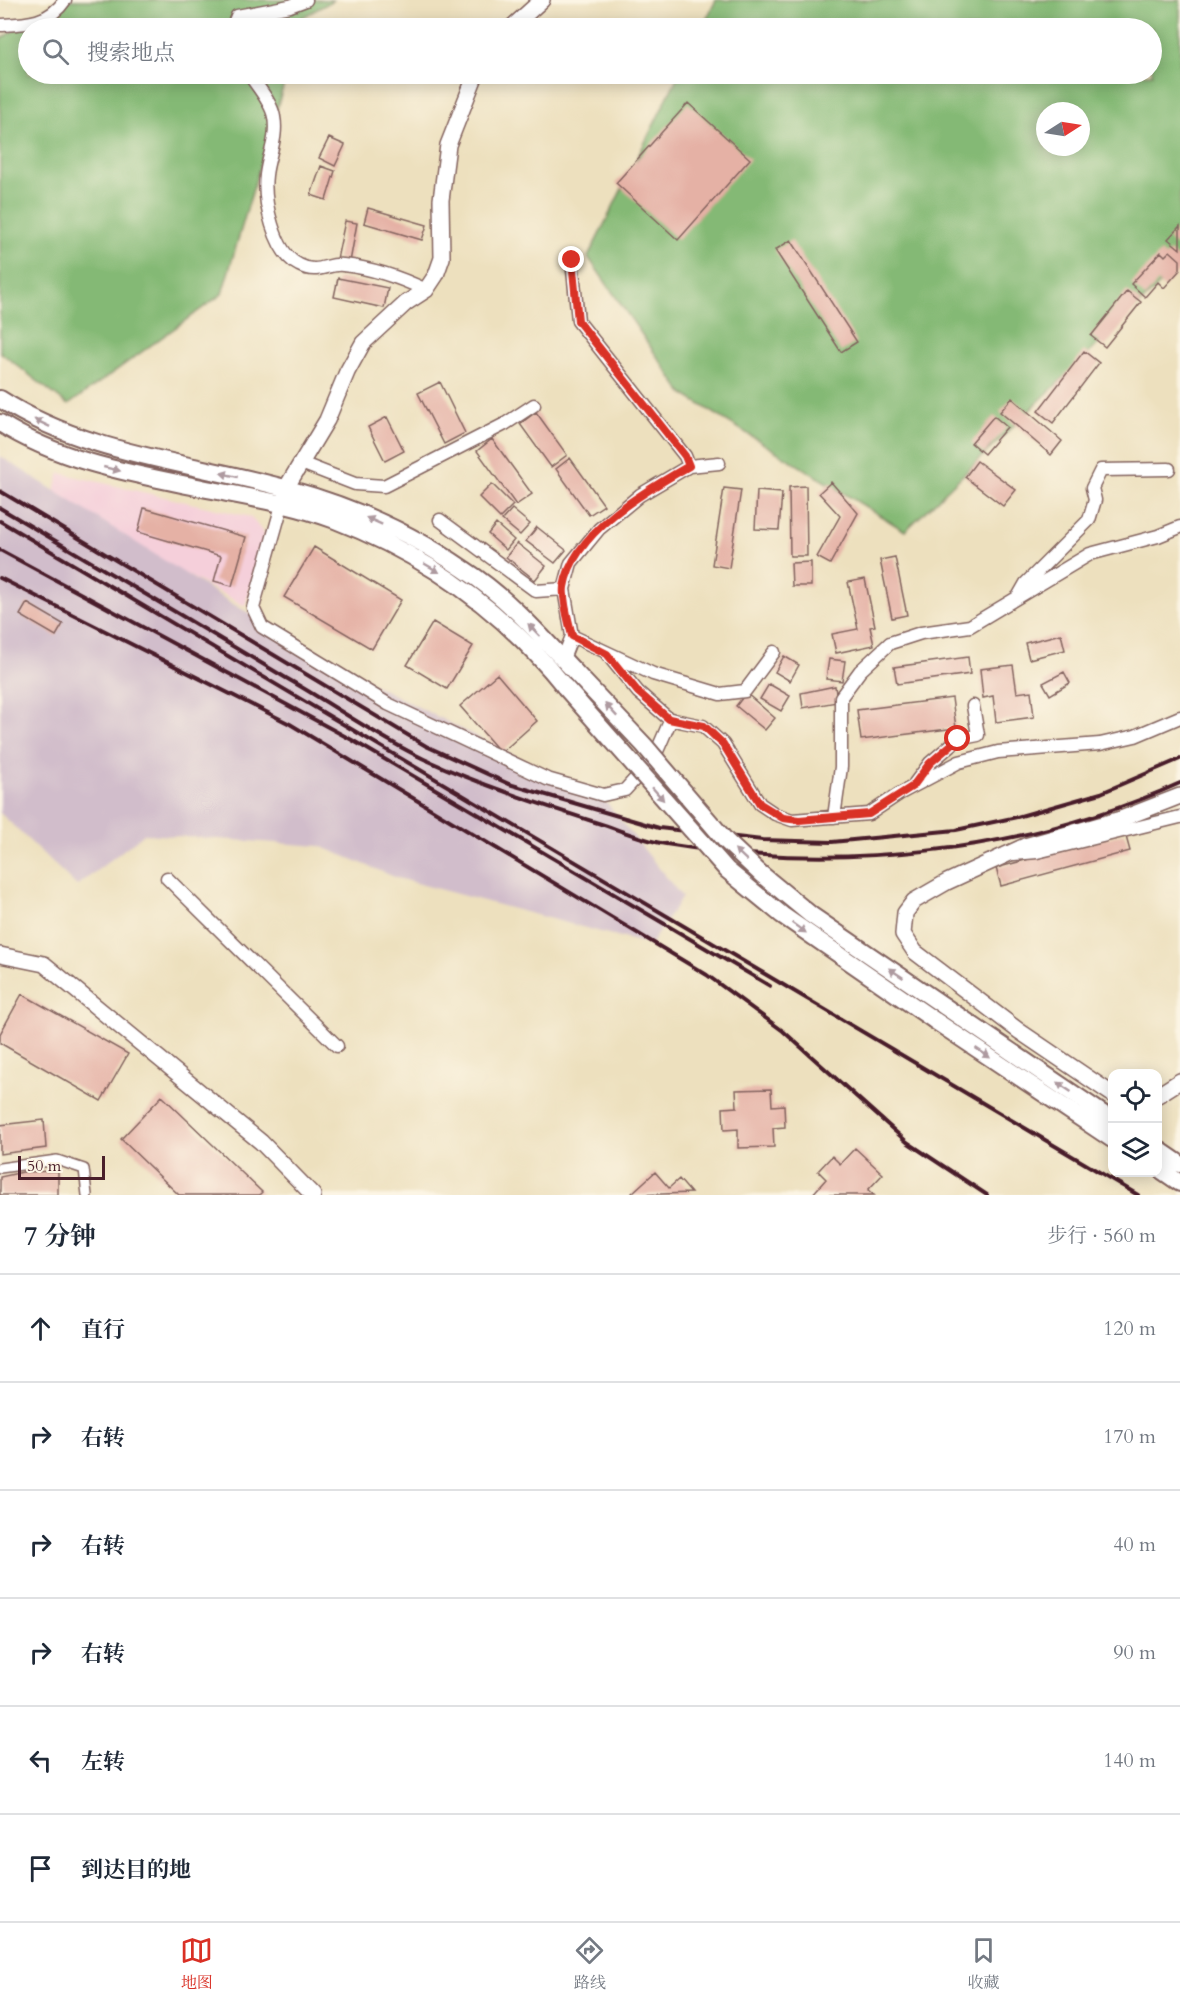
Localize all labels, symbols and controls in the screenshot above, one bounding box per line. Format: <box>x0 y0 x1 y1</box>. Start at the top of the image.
search box <box>18 18 1162 84</box>
icon: search <box>39 35 72 68</box>
text: 搜索地点 <box>87 38 175 68</box>
north arrow <box>1036 102 1090 156</box>
route end <box>558 246 584 272</box>
one-way arrow <box>34 418 51 427</box>
one-way arrow <box>102 465 121 474</box>
one-way arrow <box>220 470 239 480</box>
one-way arrow <box>365 516 383 525</box>
one-way arrow <box>423 563 440 573</box>
one-way arrow <box>527 622 541 637</box>
one-way arrow <box>605 703 618 718</box>
route start <box>944 725 970 751</box>
one-way arrow <box>651 786 664 801</box>
one-way arrow <box>733 848 748 862</box>
one-way arrow <box>791 922 807 934</box>
one-way arrow <box>888 968 904 979</box>
one-way arrow <box>975 1047 991 1058</box>
map controls <box>1108 1069 1162 1177</box>
button: locate <box>1108 1069 1162 1123</box>
one-way arrow <box>1056 1082 1072 1093</box>
button: layers <box>1108 1123 1162 1177</box>
scale bar <box>18 1153 105 1180</box>
text: 50 m <box>27 1155 61 1177</box>
text: 7 分钟 <box>24 1219 96 1254</box>
text: 步行 · 560 m <box>1047 1222 1156 1249</box>
icon: ahead <box>24 1312 57 1345</box>
text: 直行 <box>81 1315 125 1345</box>
text: 120 m <box>1103 1315 1156 1342</box>
icon: right <box>24 1420 57 1453</box>
text: 右转 <box>81 1423 125 1453</box>
text: 170 m <box>1103 1423 1156 1450</box>
icon: right <box>24 1528 57 1561</box>
text: 右转 <box>81 1531 125 1561</box>
text: 40 m <box>1113 1531 1156 1558</box>
icon: right <box>24 1636 57 1669</box>
text: 右转 <box>81 1639 125 1669</box>
text: 90 m <box>1113 1639 1156 1666</box>
icon: left <box>24 1744 57 1777</box>
text: 左转 <box>81 1747 125 1777</box>
text: 140 m <box>1103 1747 1156 1774</box>
icon: arrive <box>24 1852 57 1885</box>
text: 到达目的地 <box>81 1855 191 1885</box>
tab: 地图 <box>180 1934 213 1994</box>
tab: 路线 <box>573 1934 606 1994</box>
tab: 收藏 <box>967 1934 1000 1994</box>

